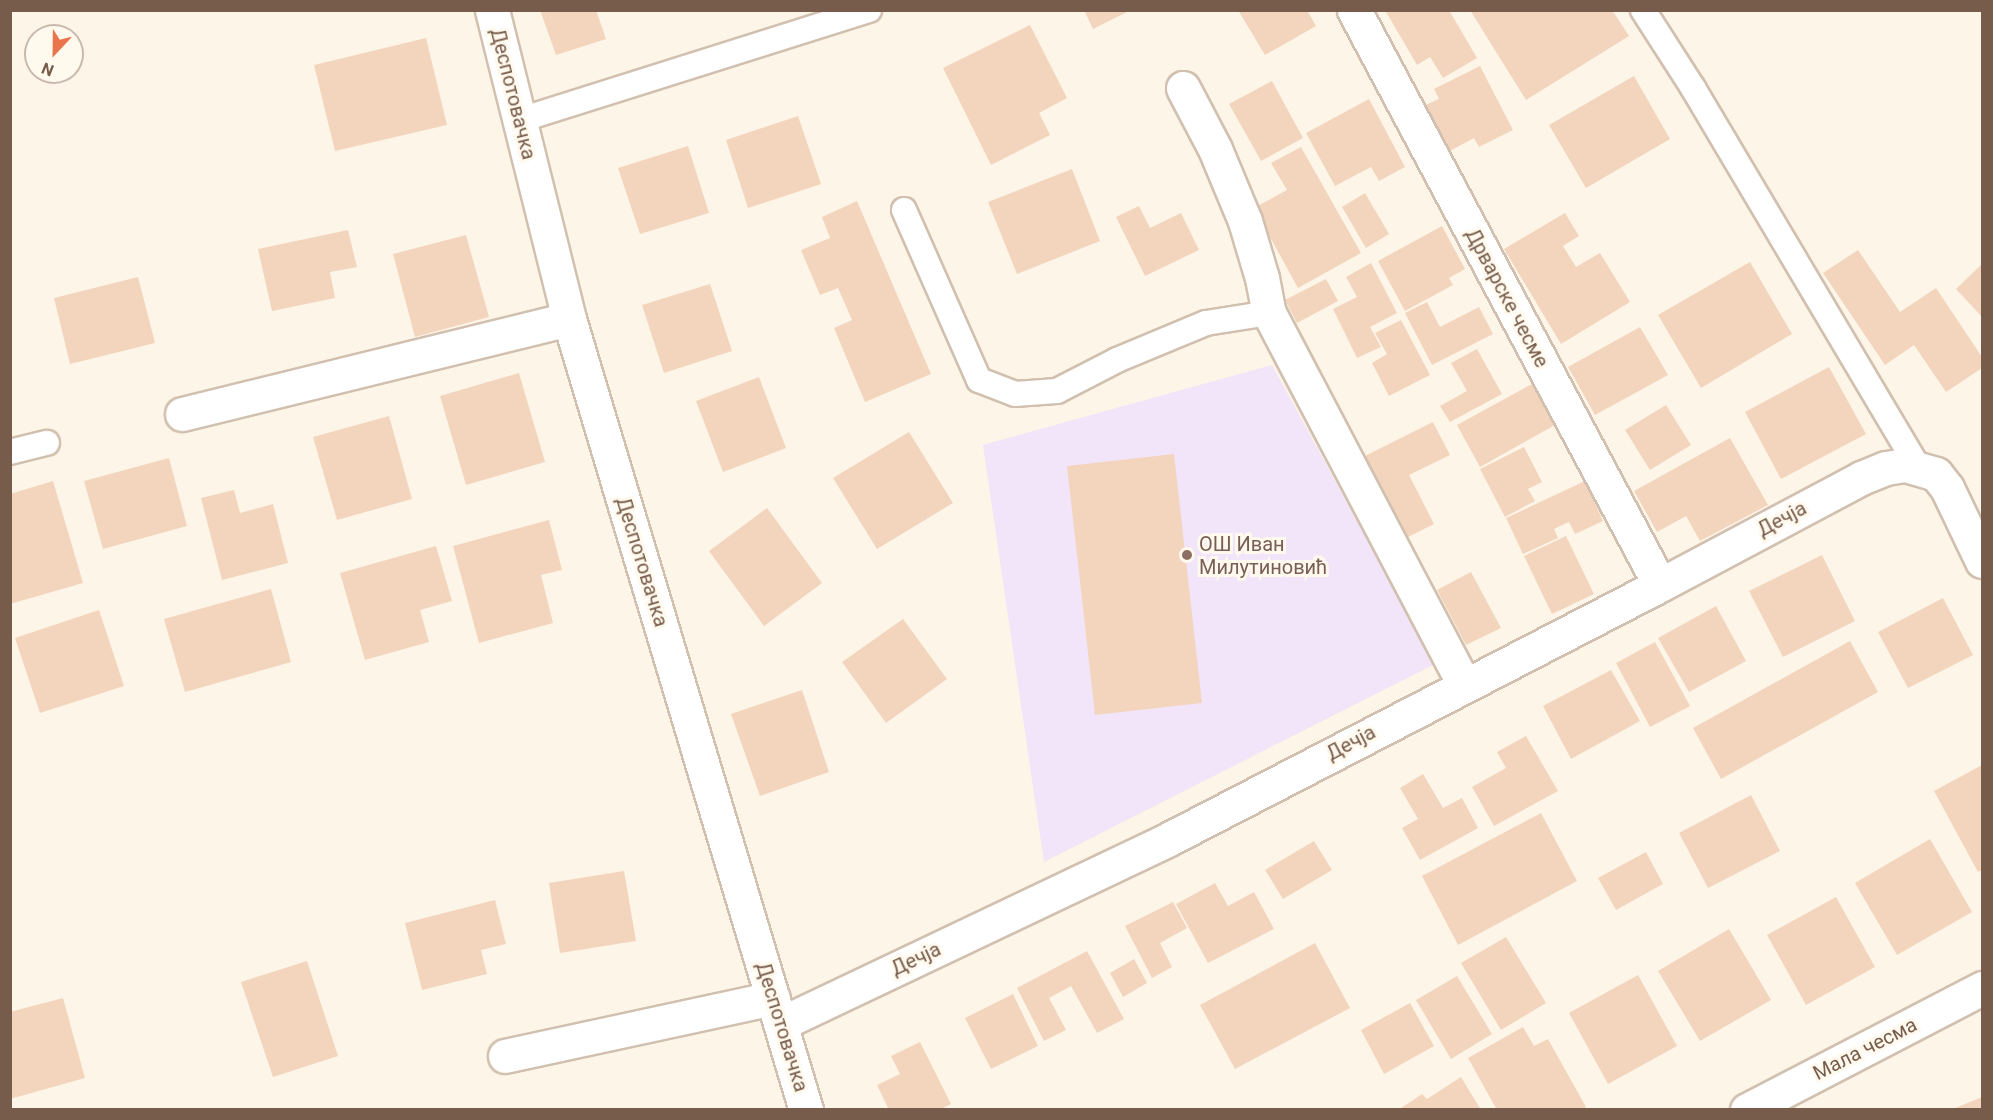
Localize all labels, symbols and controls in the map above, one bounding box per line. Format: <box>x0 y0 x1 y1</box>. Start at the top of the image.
north arrow <box>24 24 84 84</box>
street label: Деспотовачка <box>485 26 541 162</box>
text: N <box>39 58 57 80</box>
street label: Дрварске чесме <box>1460 224 1554 372</box>
street label: Деспотовачка <box>611 494 673 630</box>
street label: Дечја <box>1753 496 1811 542</box>
place label: ОШ Иван Милутиновић <box>1199 532 1327 579</box>
marker: ОШ Иван Милутиновић <box>1180 548 1194 562</box>
street label: Дечја <box>1322 720 1380 766</box>
street label: Дечја <box>887 937 945 981</box>
street label: Деспотовачка <box>751 959 813 1095</box>
street label: Мала чесма <box>1809 1013 1921 1085</box>

